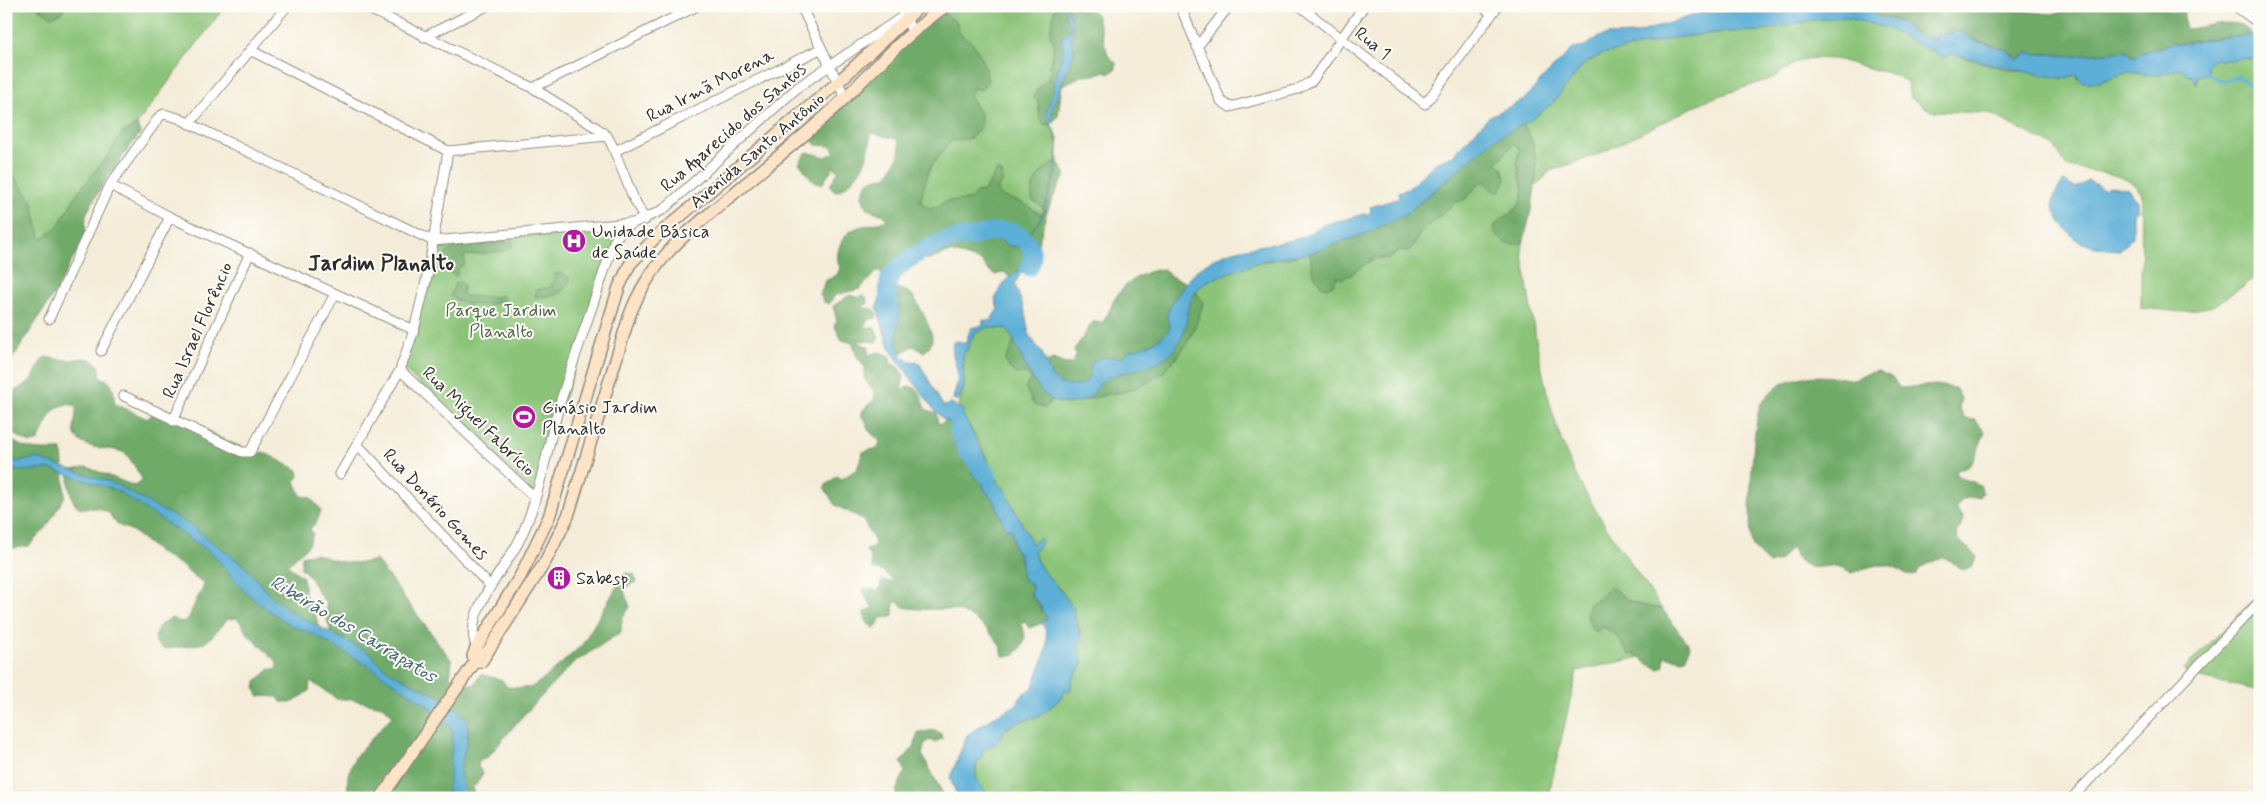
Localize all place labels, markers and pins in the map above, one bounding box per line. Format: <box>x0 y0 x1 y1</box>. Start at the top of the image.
place label: Unidade Básica de Saúde <box>592 220 709 265</box>
hospital icon: Unidade Básica de Saúde <box>561 228 587 254</box>
place label: Ginásio Jardim Planalto <box>542 396 657 441</box>
sports icon: Ginásio Jardim Planalto <box>511 404 537 430</box>
building icon: Sabesp <box>546 565 572 591</box>
place label: Sabesp <box>576 567 629 591</box>

